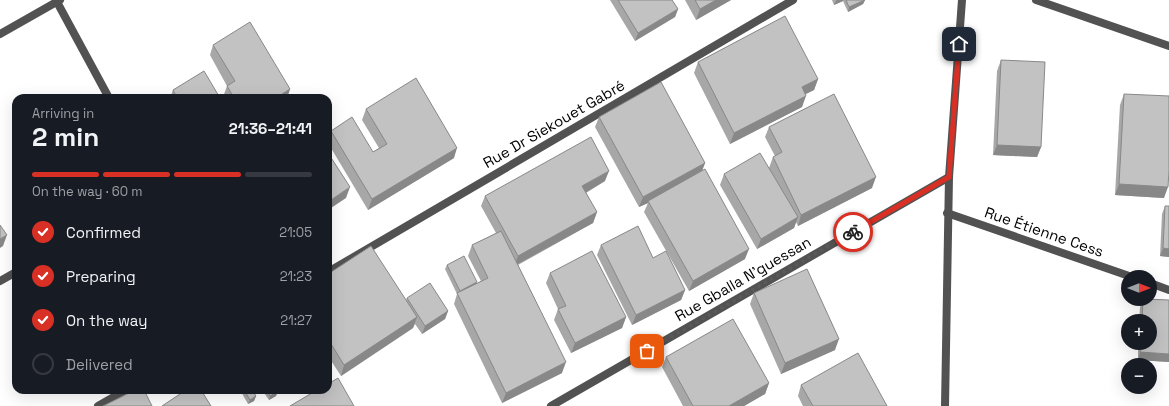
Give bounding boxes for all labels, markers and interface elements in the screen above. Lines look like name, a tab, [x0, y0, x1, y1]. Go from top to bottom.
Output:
pin	[942, 27, 976, 61]
icon: home	[948, 33, 970, 55]
street label: Rue Dr Siekouet Gabré	[480, 75, 628, 172]
text: Arriving in	[32, 105, 94, 122]
text: 21:36–21:41	[229, 119, 312, 138]
text: 2 min	[32, 120, 99, 154]
text: On the way · 60 m	[32, 183, 143, 200]
street label: Rue Étienne Cess	[982, 202, 1106, 261]
courier	[833, 212, 873, 252]
icon: check	[32, 221, 54, 243]
icon: bike	[842, 221, 864, 243]
text: Confirmed	[66, 223, 141, 242]
text: 21:05	[279, 224, 312, 241]
street label: Rue Gballa N'guessan	[671, 232, 814, 325]
icon: check	[32, 265, 54, 287]
text: Preparing	[66, 267, 136, 286]
text: 21:23	[280, 268, 312, 285]
north arrow	[1121, 270, 1157, 306]
map controls	[1121, 270, 1157, 394]
icon: check	[32, 309, 54, 331]
text: On the way	[66, 311, 147, 330]
text: 21:27	[280, 312, 312, 329]
button: +	[1121, 314, 1157, 350]
pin	[630, 334, 664, 368]
icon: bag	[636, 340, 658, 362]
text: Delivered	[66, 355, 133, 374]
button: −	[1121, 358, 1157, 394]

